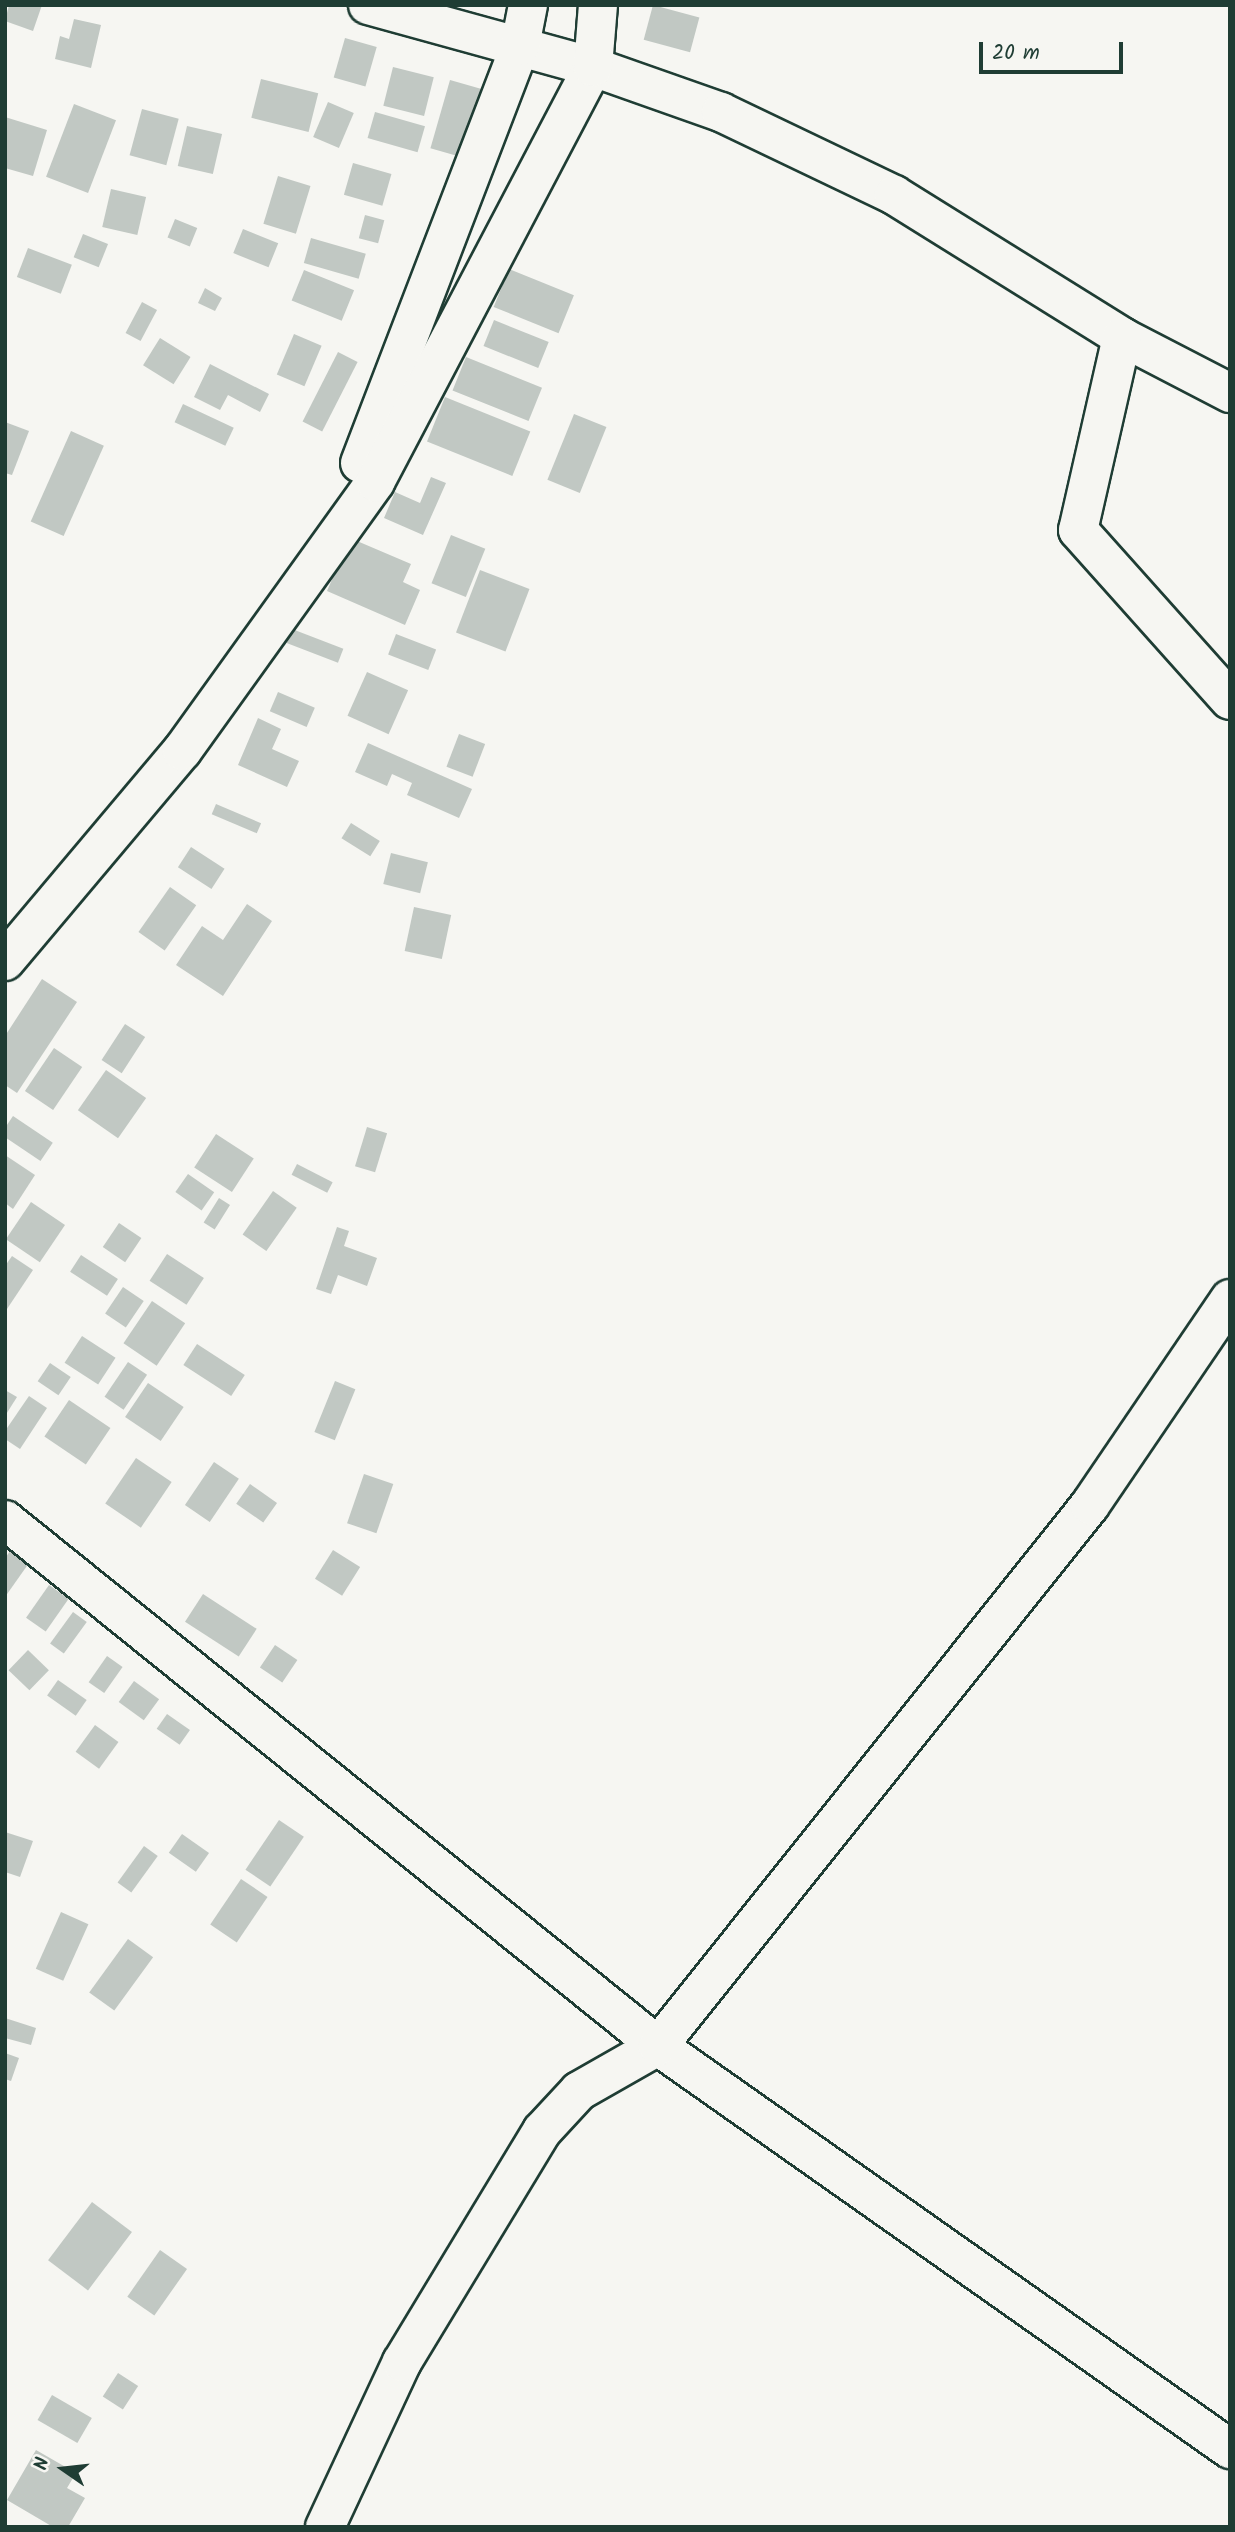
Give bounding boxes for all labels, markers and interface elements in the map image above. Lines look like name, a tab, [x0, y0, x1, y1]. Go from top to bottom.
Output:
scale bar	[983, 28, 1126, 72]
text: 20 m	[992, 37, 1040, 70]
north arrow	[28, 2434, 98, 2504]
text: N	[27, 2454, 59, 2473]

